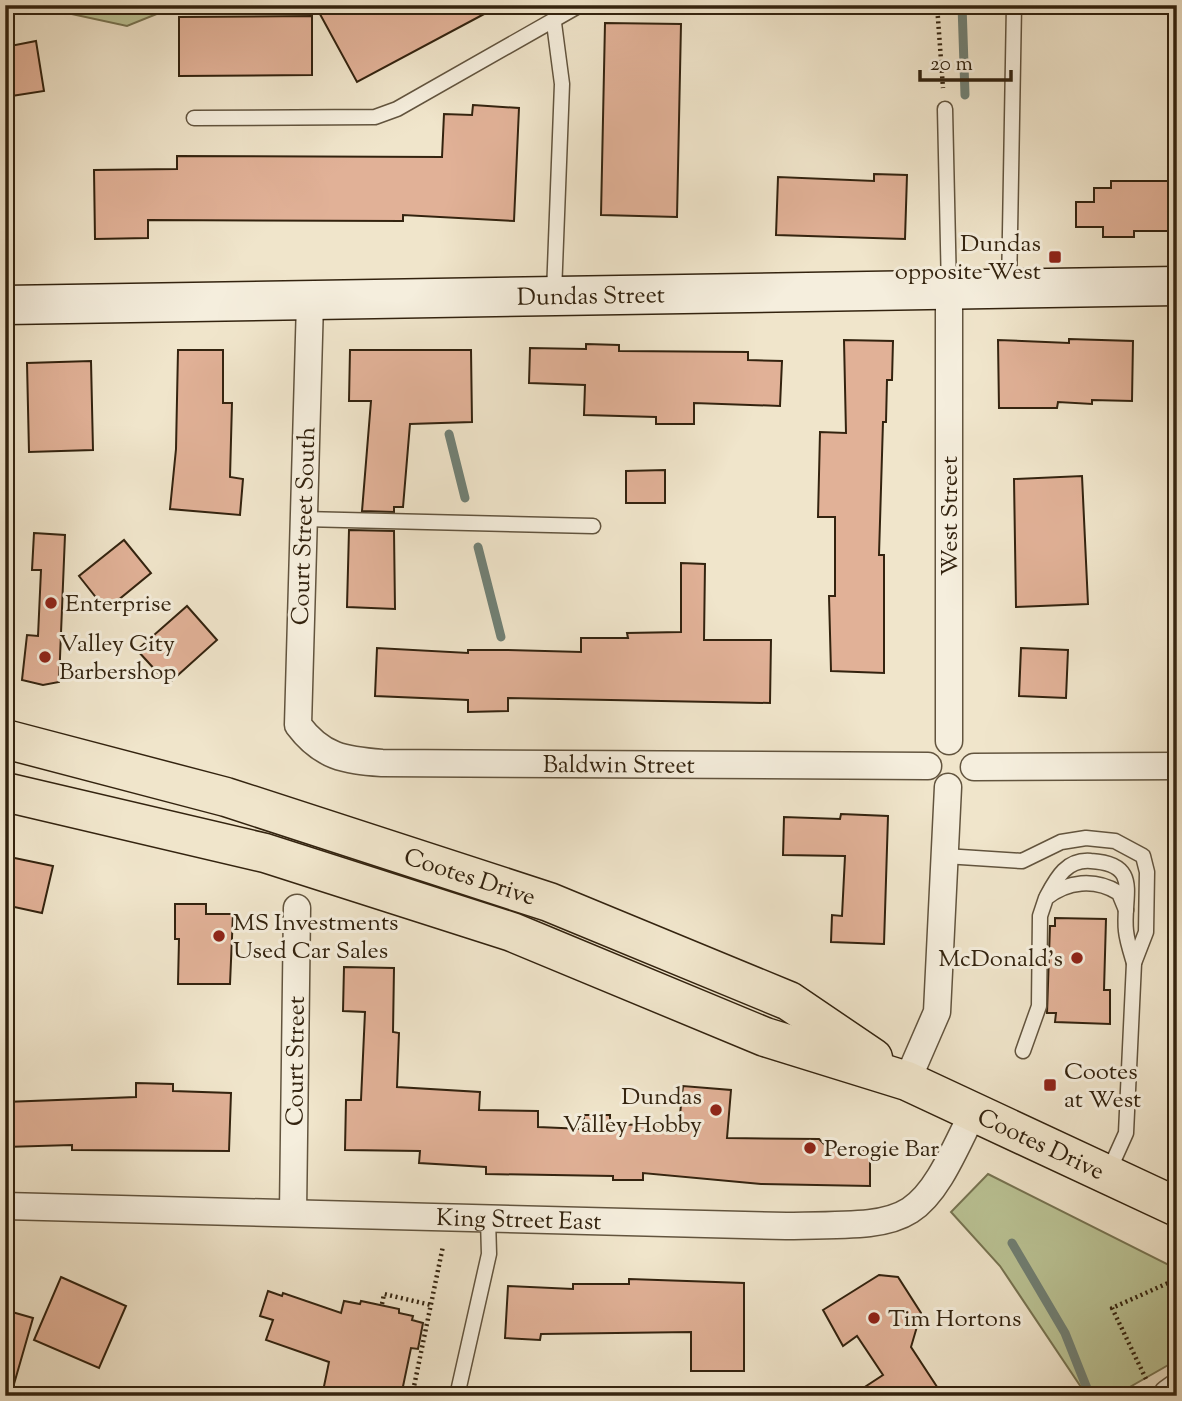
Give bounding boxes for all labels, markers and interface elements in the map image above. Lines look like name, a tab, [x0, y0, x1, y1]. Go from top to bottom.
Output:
scale bar	[920, 38, 1010, 82]
text: 20 m	[930, 50, 973, 80]
place label: Dundas opposite West	[895, 228, 1041, 290]
marker: Dundas opposite West	[1047, 249, 1063, 265]
street label: Dundas Street	[517, 279, 665, 316]
street label: Court Street South	[285, 426, 325, 626]
street label: West Street	[934, 456, 968, 576]
place label: Enterprise	[65, 588, 172, 622]
marker: Enterprise	[43, 595, 59, 611]
place label: Valley City Barbershop	[59, 628, 176, 690]
marker: Valley City Barbershop	[37, 649, 53, 665]
street label: Baldwin Street	[543, 749, 695, 784]
street label: Cootes Drive	[399, 841, 540, 915]
place label: MS Investments Used Car Sales	[233, 907, 399, 969]
marker: MS Investments Used Car Sales	[211, 928, 227, 944]
place label: McDonald's	[938, 943, 1063, 977]
marker: McDonald's	[1069, 950, 1085, 966]
street label: Court Street	[279, 996, 315, 1126]
place label: Cootes at West	[1064, 1056, 1141, 1118]
marker: Cootes at West	[1042, 1077, 1058, 1093]
place label: Dundas Valley Hobby	[563, 1081, 702, 1143]
street label: Cootes Drive	[971, 1101, 1109, 1190]
marker: Dundas Valley Hobby	[708, 1102, 724, 1118]
place label: Perogie Bar	[824, 1133, 939, 1167]
marker: Perogie Bar	[802, 1140, 818, 1156]
street label: King Street East	[436, 1202, 602, 1240]
place label: Tim Hortons	[888, 1303, 1022, 1337]
marker: Tim Hortons	[866, 1310, 882, 1326]

